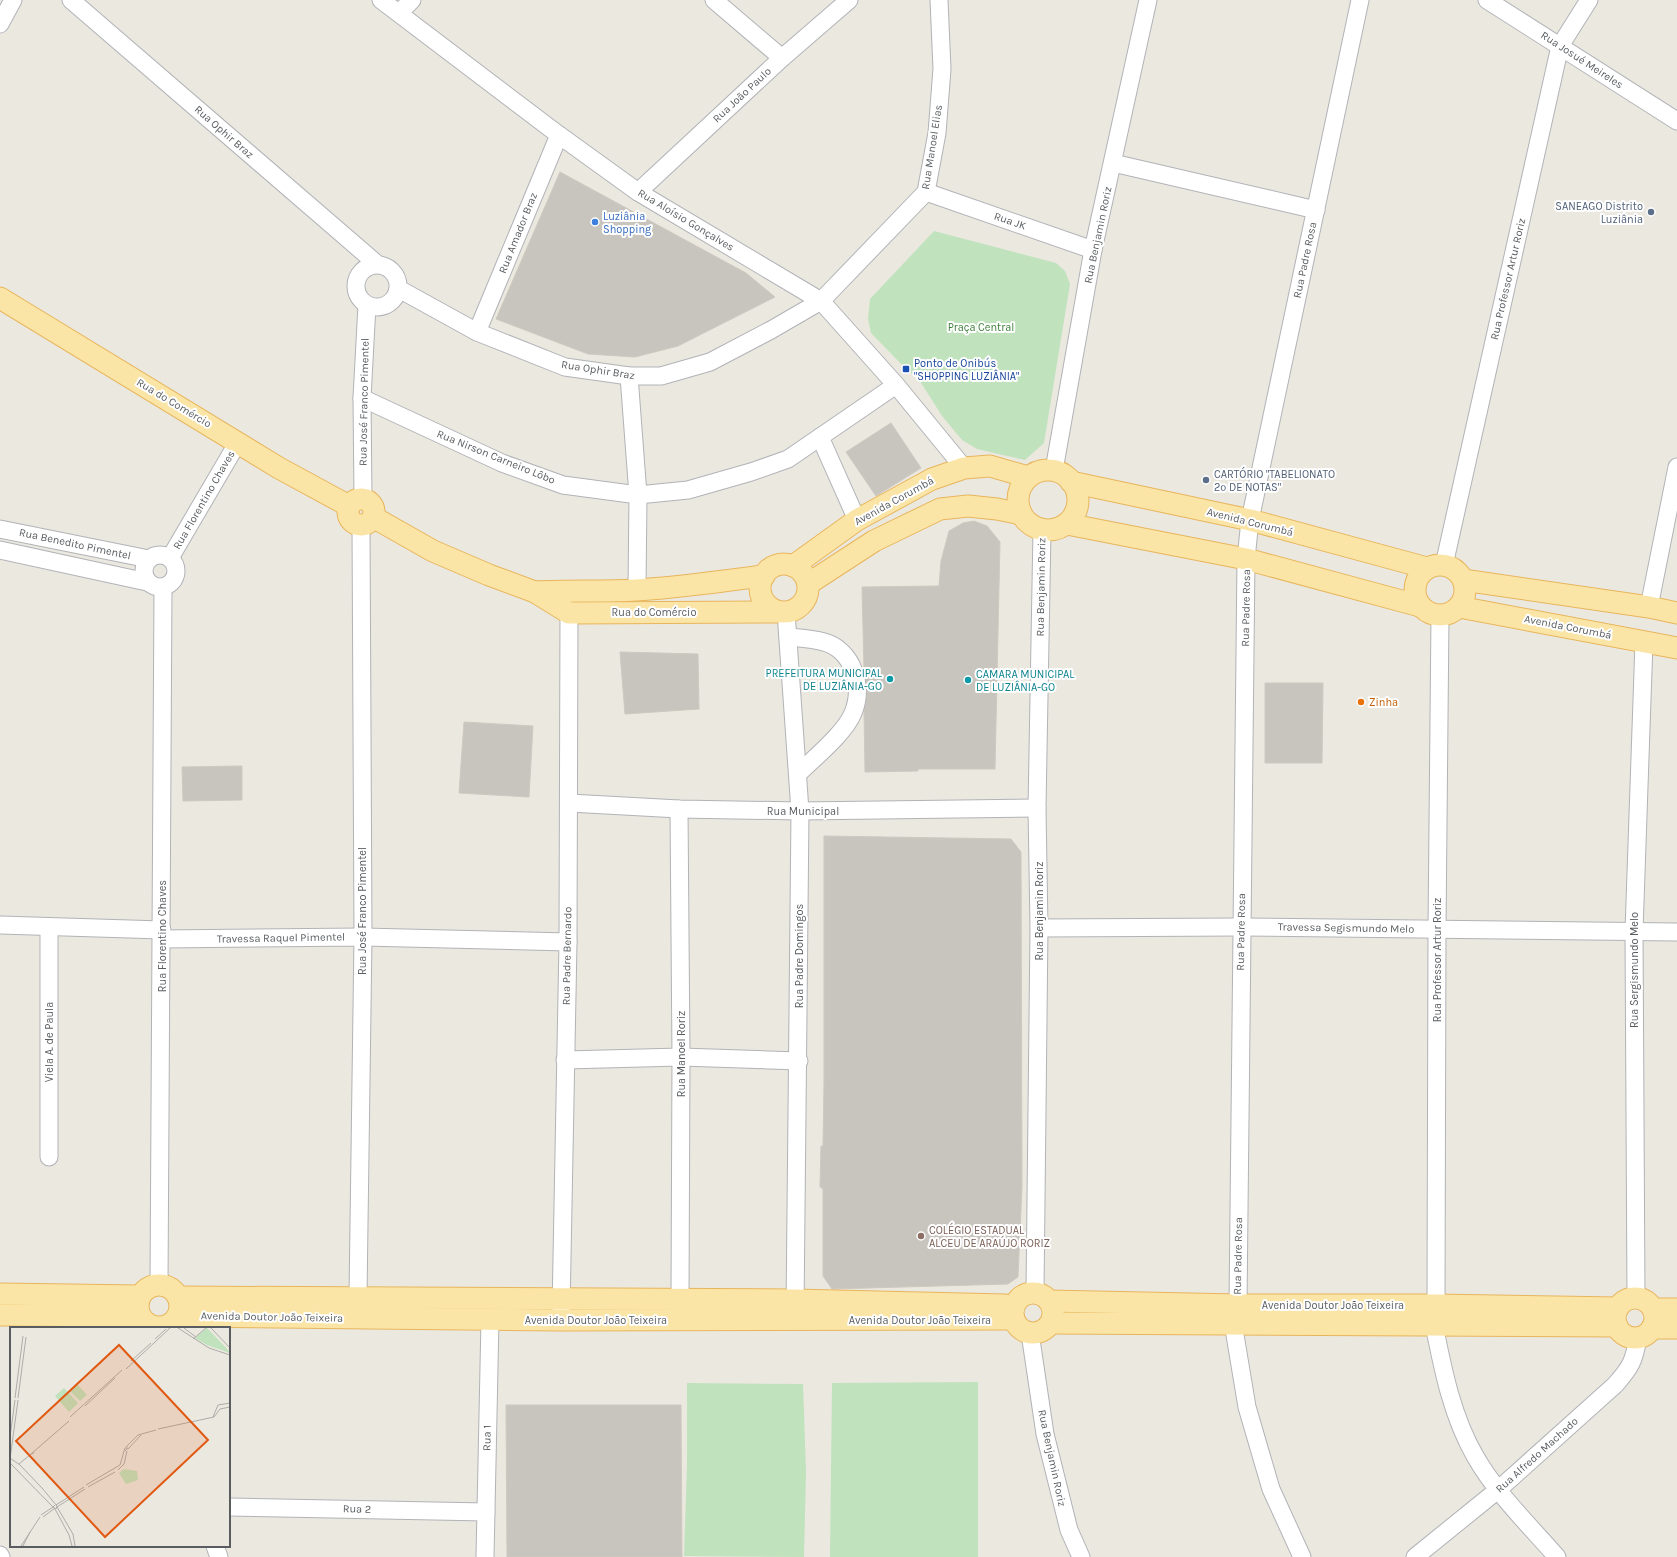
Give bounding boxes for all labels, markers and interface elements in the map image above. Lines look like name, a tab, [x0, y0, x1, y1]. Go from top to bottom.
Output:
street label: Rua Josué Meireles	[1538, 29, 1626, 92]
street label: Rua João Paulo	[710, 65, 774, 125]
street label: Rua Ophir Braz	[192, 103, 256, 161]
street label: Rua Manoel Elias	[919, 103, 945, 190]
street label: Rua Benjamin Roriz	[1081, 185, 1115, 285]
street label: Rua Aloísio Gonçalves	[636, 186, 737, 254]
street label: Rua Amador Braz	[496, 191, 540, 275]
place label: SANEAGO Distrito Luziânia	[1555, 200, 1643, 226]
marker: SANEAGO Distrito Luziânia	[1646, 207, 1656, 217]
street label: Rua JK	[992, 209, 1028, 233]
place label: Luziânia Shopping	[603, 210, 652, 236]
marker: Luziânia Shopping	[590, 217, 600, 227]
street label: Rua Professor Artur Roriz	[1488, 217, 1528, 341]
street label: Rua Padre Rosa	[1291, 221, 1319, 299]
park label: Praça Central	[948, 321, 1014, 334]
street label: Rua José Franco Pimentel	[356, 338, 372, 466]
place label: Ponto de Onibús "SHOPPING LUZIÂNIA"	[914, 357, 1020, 383]
street label: Rua Ophir Braz	[560, 358, 636, 382]
marker: Ponto de Onibús "SHOPPING LUZIÂNIA"	[901, 364, 911, 374]
street label: Rua do Comércio	[134, 376, 214, 430]
street label: Rua Nirson Carneiro Lôbo	[435, 427, 557, 487]
street label: Rua Florentino Chaves	[170, 448, 238, 552]
place label: CARTÓRIO "TABELIONATO 2º DE NOTAS"	[1214, 466, 1335, 494]
street label: Avenida Corumbá	[852, 474, 936, 528]
marker: CARTÓRIO "TABELIONATO 2º DE NOTAS"	[1201, 475, 1211, 485]
street label: Avenida Corumbá	[1205, 505, 1295, 539]
street label: Rua Benedito Pimentel	[18, 526, 132, 562]
street label: Rua Benjamin Roriz	[1034, 538, 1048, 636]
street label: Rua Padre Rosa	[1239, 569, 1253, 647]
street label: Rua do Comércio	[612, 606, 696, 619]
street label: Avenida Corumbá	[1523, 612, 1613, 642]
place label: PREFEITURA MUNICIPAL DE LUZIÂNIA-GO	[766, 667, 883, 693]
place label: CAMARA MUNICIPAL DE LUZIÂNIA-GO	[976, 668, 1075, 694]
marker: PREFEITURA MUNICIPAL DE LUZIÂNIA-GO	[885, 674, 895, 684]
marker: CAMARA MUNICIPAL DE LUZIÂNIA-GO	[963, 675, 973, 685]
place label: Zinha	[1369, 696, 1398, 709]
marker: Zinha	[1356, 697, 1366, 707]
street label: Rua Municipal	[767, 805, 839, 818]
street label: Rua José Franco Pimentel	[356, 847, 369, 975]
street label: Rua Benjamin Roriz	[1033, 862, 1046, 960]
street label: Rua Florentino Chaves	[156, 880, 169, 992]
street label: Rua Padre Rosa	[1234, 893, 1248, 971]
street label: Rua Professor Artur Roriz	[1431, 898, 1444, 1022]
street label: Rua Padre Domingos	[793, 904, 806, 1008]
street label: Rua Padre Bernardo	[560, 907, 574, 1005]
street label: Rua Sergismundo Melo	[1628, 912, 1641, 1028]
street label: Travessa Segismundo Melo	[1278, 920, 1414, 936]
street label: Travessa Raquel Pimentel	[217, 930, 345, 946]
street label: Viela A. de Paula	[43, 1002, 56, 1082]
street label: Rua Manoel Roriz	[675, 1011, 688, 1097]
street label: Rua Padre Rosa	[1231, 1217, 1245, 1295]
place label: COLÉGIO ESTADUAL ALCEU DE ARAÚJO RORIZ	[929, 1222, 1050, 1250]
marker: COLÉGIO ESTADUAL ALCEU DE ARAÚJO RORIZ	[916, 1231, 926, 1241]
street label: Avenida Doutor João Teixeira	[1262, 1299, 1404, 1312]
street label: Avenida Doutor João Teixeira	[201, 1309, 343, 1325]
street label: Avenida Doutor João Teixeira	[525, 1314, 667, 1327]
street label: Avenida Doutor João Teixeira	[849, 1314, 991, 1327]
inset map	[10, 1327, 230, 1547]
street label: Rua Benjamin Roriz	[1035, 1408, 1069, 1508]
street label: Rua Alfredo Machado	[1493, 1415, 1581, 1495]
street label: Rua 1	[480, 1425, 494, 1451]
street label: Rua 2	[343, 1502, 371, 1516]

